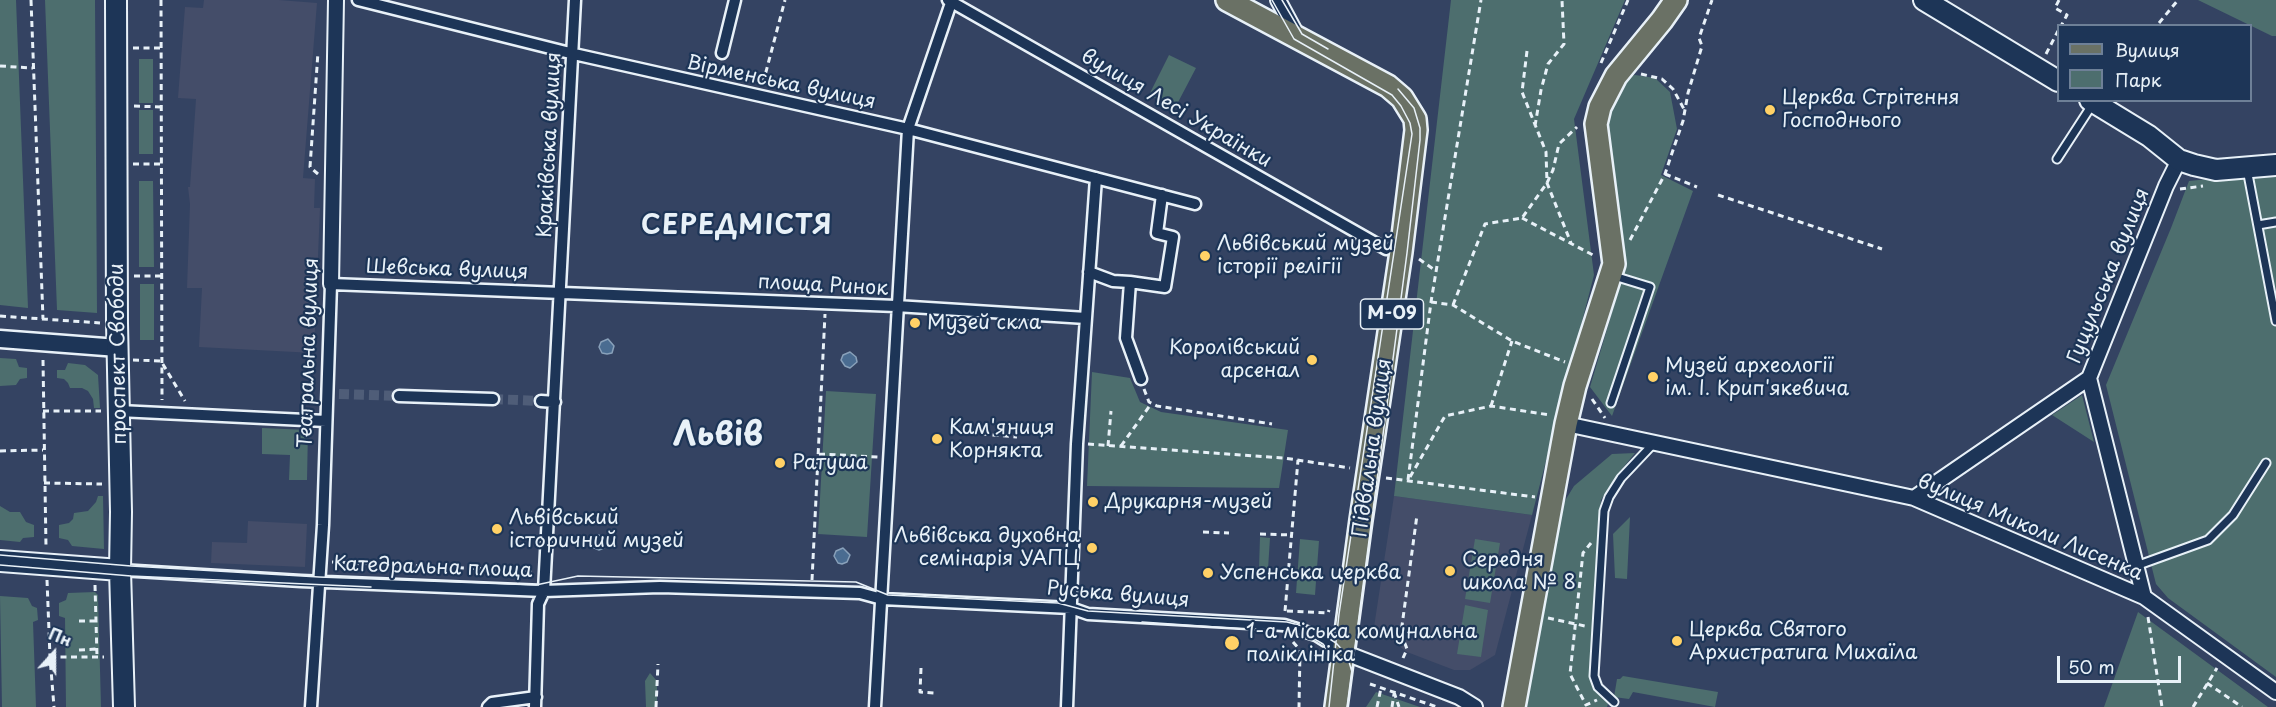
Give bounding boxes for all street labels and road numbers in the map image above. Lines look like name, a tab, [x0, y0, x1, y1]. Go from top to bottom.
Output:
street label: вулиця Лесі Українки	[1077, 45, 1275, 173]
street label: Вірменська вулиця	[684, 51, 878, 115]
street label: Краківська вулиця	[533, 52, 567, 238]
street label: Гуцульська вулиця	[2063, 185, 2155, 367]
street label: Шевська вулиця	[365, 255, 529, 285]
street label: Театральна вулиця	[294, 257, 324, 449]
street label: проспект Свободи	[105, 263, 133, 445]
street label: площа Ринок	[757, 271, 889, 301]
road number: М-09	[1360, 299, 1424, 329]
street label: Підвальна вулиця	[1349, 357, 1397, 539]
street label: вулиця Миколи Лисенка	[1914, 470, 2146, 586]
street label: Катедральна площа	[333, 553, 533, 583]
street label: Руська вулиця	[1046, 577, 1190, 613]

